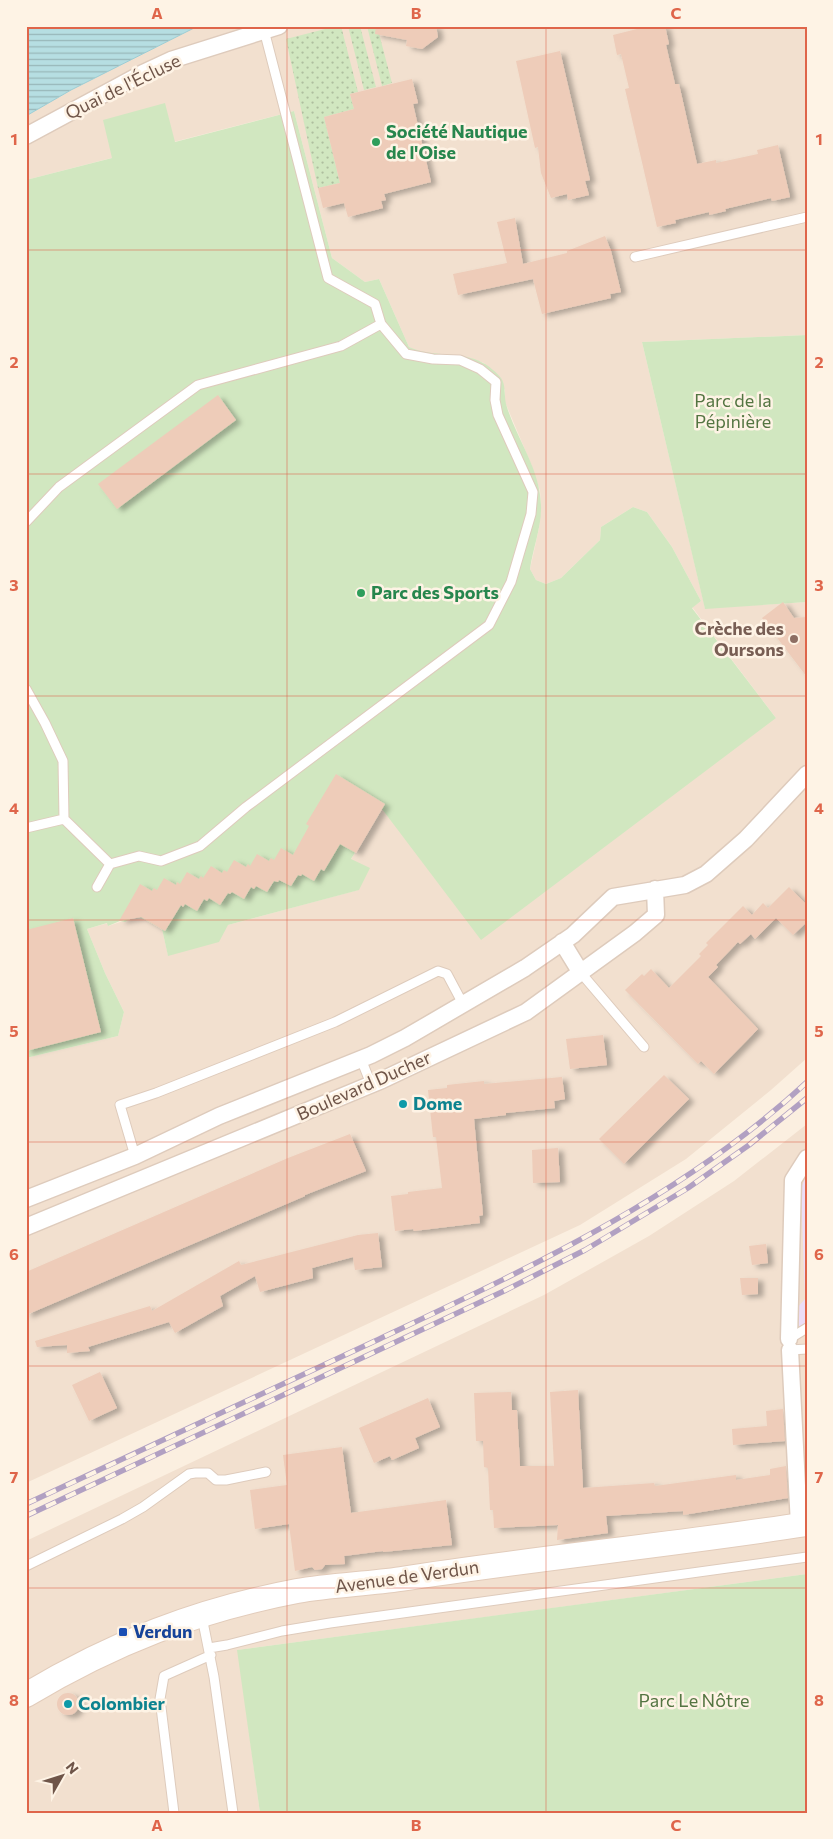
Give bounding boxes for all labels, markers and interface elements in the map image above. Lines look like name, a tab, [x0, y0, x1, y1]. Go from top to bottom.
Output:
text: A	[151, 3, 163, 22]
text: B	[411, 3, 422, 22]
text: C	[671, 3, 682, 22]
street label: Quai de l'Écluse	[61, 49, 184, 124]
place label: Société Nautique de l'Oise	[386, 120, 527, 163]
text: 1	[10, 129, 18, 148]
text: 1	[815, 129, 823, 148]
marker: Société Nautique de l'Oise	[370, 136, 382, 148]
text: 2	[9, 352, 19, 371]
text: 2	[814, 352, 824, 371]
park label: Parc de la Pépinière	[694, 389, 772, 432]
text: 3	[9, 575, 19, 594]
text: 3	[814, 575, 824, 594]
place label: Parc des Sports	[371, 581, 499, 603]
marker: Parc des Sports	[355, 587, 367, 599]
place label: Crèche des Oursons	[695, 617, 784, 660]
marker: Crèche des Oursons	[788, 633, 800, 645]
text: 4	[9, 798, 19, 817]
text: 4	[814, 798, 824, 817]
text: 5	[9, 1021, 19, 1040]
text: 5	[814, 1021, 824, 1040]
street label: Boulevard Ducher	[293, 1046, 434, 1125]
place label: Dome	[413, 1092, 462, 1114]
marker: Dome	[397, 1098, 409, 1110]
text: 6	[9, 1244, 19, 1263]
text: 6	[814, 1244, 824, 1263]
text: 7	[10, 1467, 19, 1486]
text: 7	[815, 1467, 824, 1486]
street label: Avenue de Verdun	[334, 1555, 480, 1597]
place label: Verdun	[133, 1620, 192, 1642]
marker: Verdun	[117, 1626, 129, 1638]
park label: Parc Le Nôtre	[638, 1689, 750, 1711]
text: 8	[9, 1690, 19, 1709]
text: 8	[814, 1690, 824, 1709]
place label: Colombier	[78, 1692, 166, 1714]
marker: Colombier	[62, 1698, 74, 1710]
north arrow	[38, 1752, 88, 1802]
text: N	[63, 1758, 82, 1777]
text: A	[151, 1815, 163, 1834]
text: B	[411, 1815, 422, 1834]
text: C	[671, 1815, 682, 1834]

